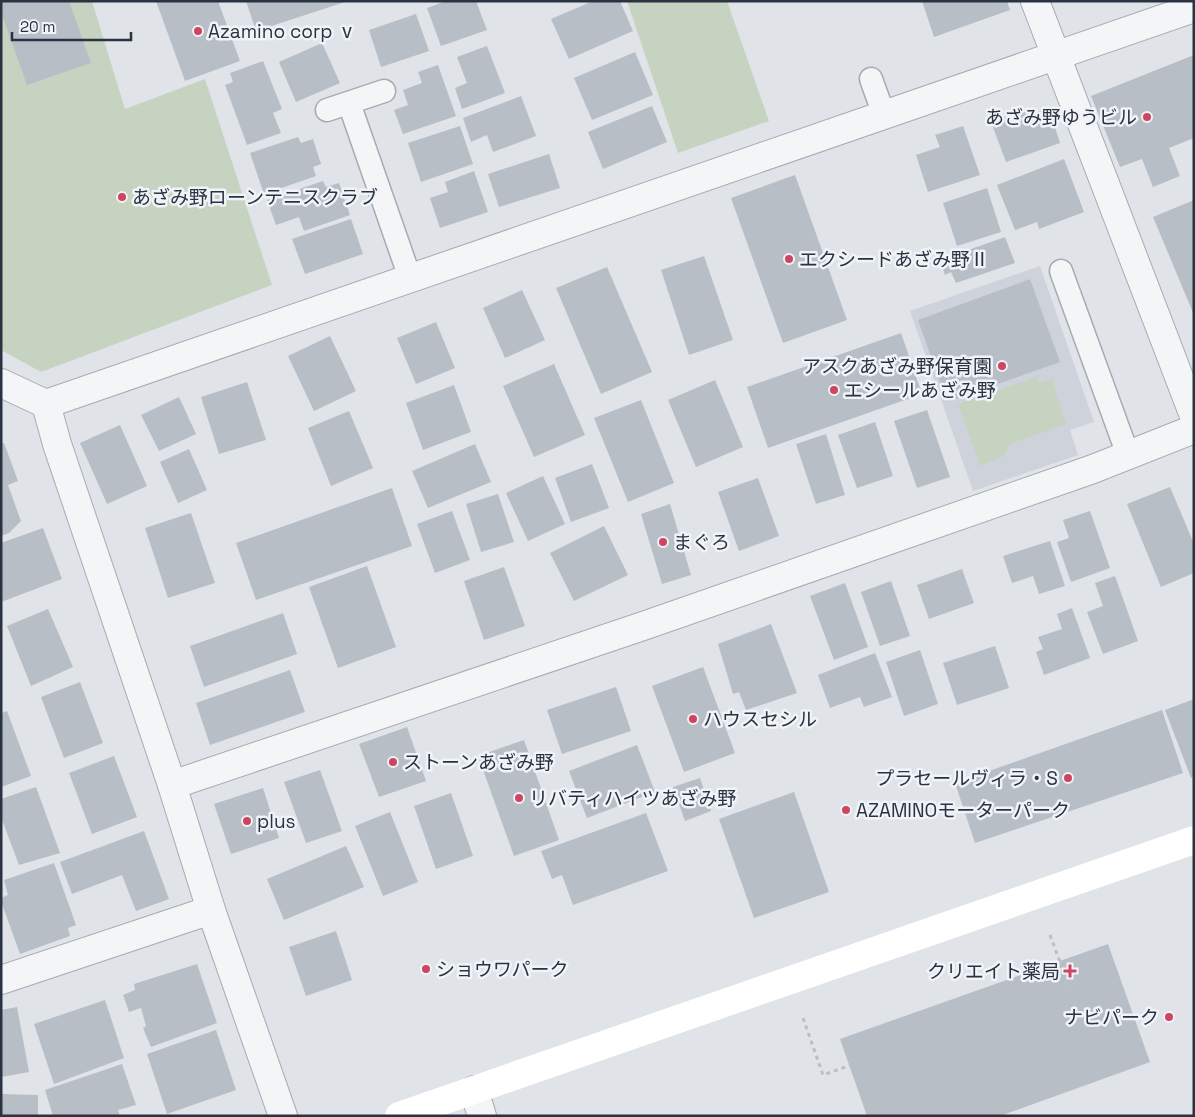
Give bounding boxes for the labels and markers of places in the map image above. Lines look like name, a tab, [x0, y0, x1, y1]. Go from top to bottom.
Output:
place label: Azamino corp ⅴ	[208, 19, 356, 44]
marker: Azamino corp ⅴ	[192, 25, 204, 37]
place label: あざみ野ゆうビル	[985, 105, 1137, 130]
marker: あざみ野ゆうビル	[1141, 111, 1153, 123]
place label: あざみ野ローンテニスクラブ	[132, 185, 378, 210]
marker: あざみ野ローンテニスクラブ	[116, 191, 128, 203]
place label: エクシードあざみ野Ⅱ	[799, 247, 989, 272]
marker: エクシードあざみ野Ⅱ	[783, 253, 795, 265]
place label: アスクあざみ野保育園	[802, 354, 992, 379]
marker: アスクあざみ野保育園	[996, 360, 1008, 372]
place label: エシールあざみ野	[844, 378, 996, 403]
marker: エシールあざみ野	[828, 384, 840, 396]
place label: まぐろ	[673, 530, 730, 555]
marker: まぐろ	[657, 536, 669, 548]
place label: ハウスセシル	[703, 707, 817, 732]
marker: ハウスセシル	[687, 713, 699, 725]
place label: ストーンあざみ野	[403, 750, 554, 775]
marker: ストーンあざみ野	[387, 756, 399, 768]
place label: プラセールヴィラ・S	[875, 766, 1058, 791]
marker: プラセールヴィラ・S	[1062, 772, 1074, 784]
place label: リバティハイツあざみ野	[529, 786, 736, 811]
marker: リバティハイツあざみ野	[513, 792, 525, 804]
place label: AZAMINOモーターパーク	[856, 798, 1070, 823]
marker: AZAMINOモーターパーク	[840, 804, 852, 816]
place label: plus	[257, 809, 296, 834]
marker: plus	[241, 815, 253, 827]
place label: ショウワパーク	[436, 957, 569, 982]
place label: クリエイト薬局	[927, 959, 1060, 984]
marker: ショウワパーク	[420, 963, 432, 975]
marker: クリエイト薬局	[1064, 965, 1076, 977]
place label: ナビパーク	[1064, 1005, 1159, 1030]
marker: ナビパーク	[1163, 1011, 1175, 1023]

